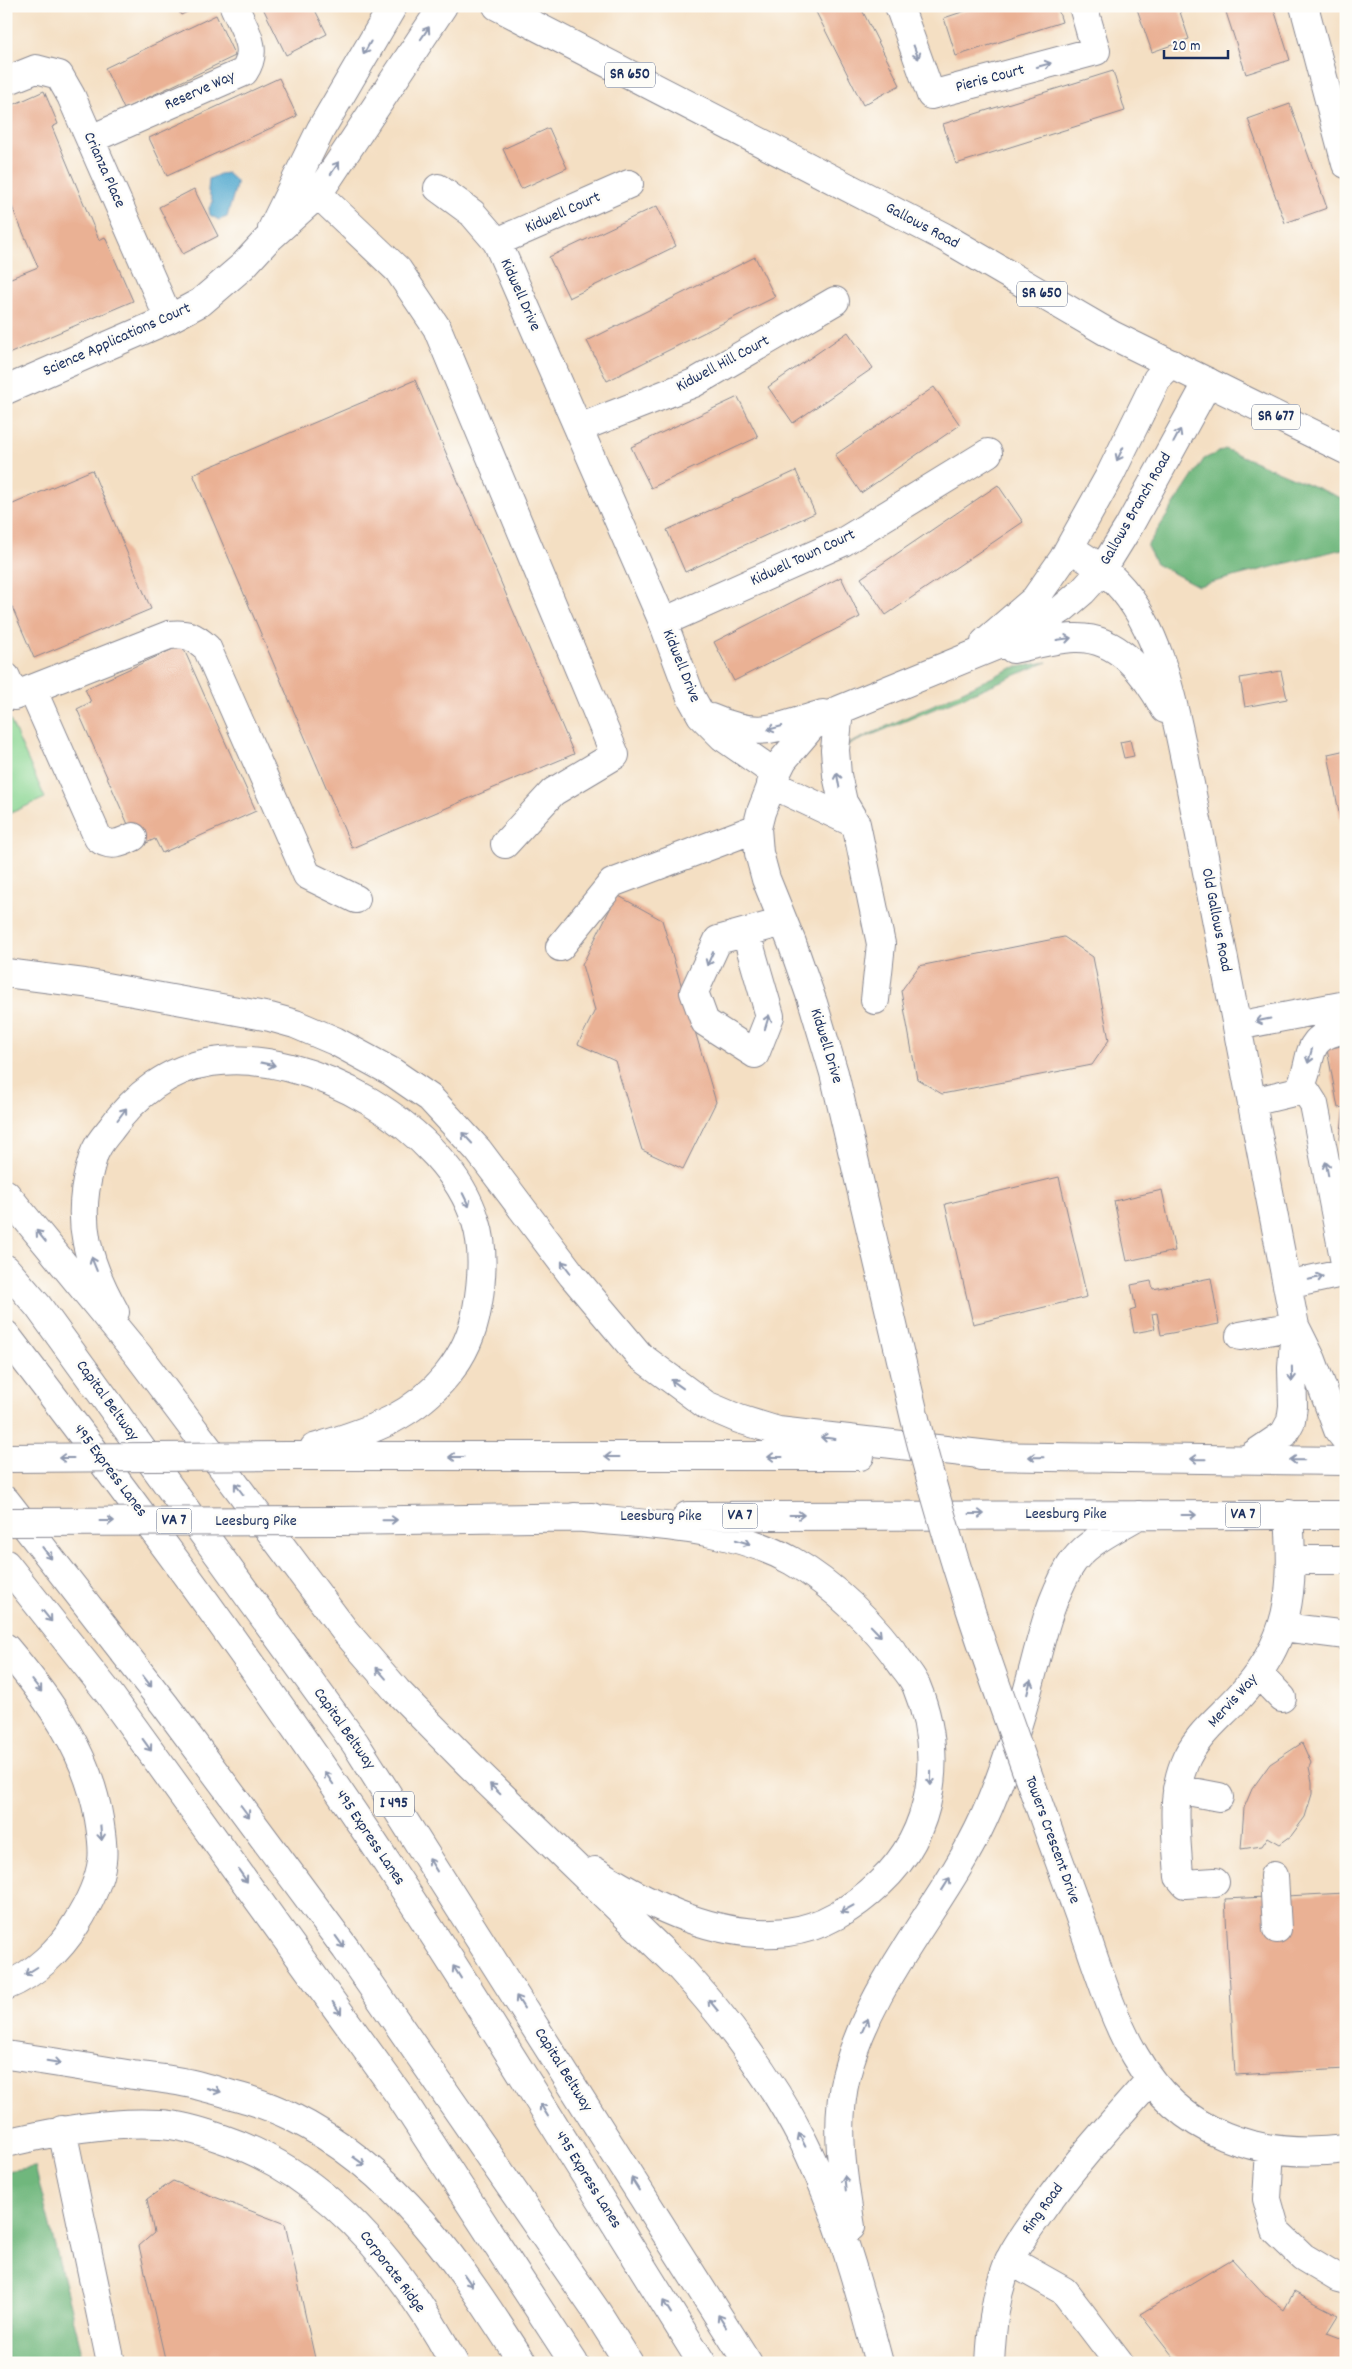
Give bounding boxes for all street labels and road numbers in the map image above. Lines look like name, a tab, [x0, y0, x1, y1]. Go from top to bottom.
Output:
street label: Pieris Court	[953, 59, 1027, 99]
road number: SR 650	[605, 62, 655, 88]
street label: Reserve Way	[161, 65, 239, 117]
street label: Crianza Place	[77, 128, 131, 212]
street label: Kidwell Court	[522, 186, 604, 240]
street label: Gallows Road	[881, 197, 963, 255]
street label: Kidwell Drive	[494, 255, 546, 335]
road number: SR 650	[1017, 282, 1067, 306]
street label: Science Applications Court	[39, 297, 195, 383]
street label: Kidwell Hill Court	[672, 330, 774, 398]
road number: SR 677	[1252, 404, 1300, 430]
street label: Gallows Branch Road	[1094, 448, 1178, 570]
street label: Kidwell Town Court	[747, 524, 859, 592]
street label: Kidwell Drive	[656, 626, 706, 706]
street label: Old Gallows Road	[1195, 866, 1237, 974]
street label: Kidwell Drive	[804, 1006, 848, 1086]
street label: Capital Beltway	[70, 1356, 145, 1447]
street label: 495 Express Lanes	[67, 1420, 153, 1522]
road number: VA 7	[1226, 1502, 1260, 1528]
street label: Leesburg Pike	[1025, 1503, 1107, 1526]
road number: VA 7	[722, 1504, 758, 1528]
street label: Leesburg Pike	[620, 1505, 702, 1528]
road number: VA 7	[156, 1508, 192, 1534]
street label: Leesburg Pike	[215, 1510, 297, 1533]
street label: Mervis Way	[1203, 1669, 1264, 1733]
street label: Capital Beltway	[307, 1683, 381, 1775]
street label: Towers Crescent Drive	[1018, 1773, 1086, 1907]
street label: 495 Express Lanes	[329, 1786, 411, 1891]
road number: I 495	[374, 1792, 414, 1816]
street label: Capital Beltway	[528, 2024, 598, 2117]
street label: 495 Express Lanes	[549, 2127, 627, 2233]
street label: Ring Road	[1016, 2178, 1070, 2240]
street label: Corporate Ridge	[353, 2226, 431, 2318]

